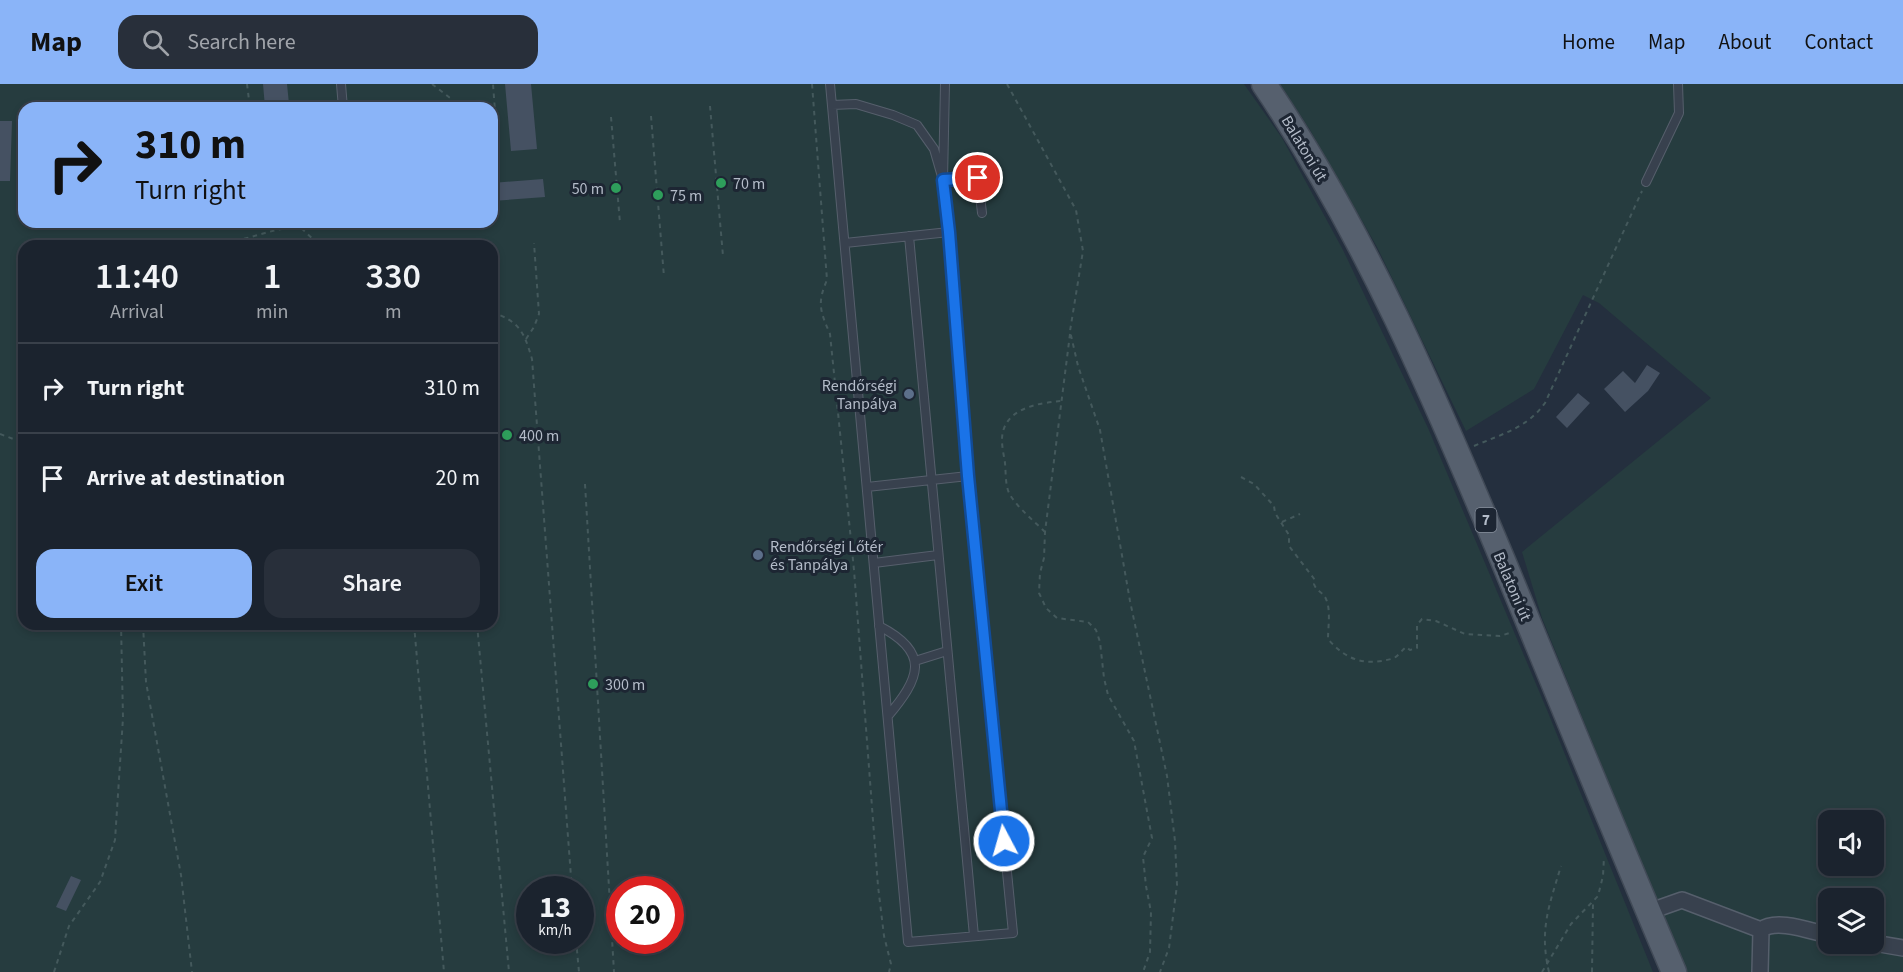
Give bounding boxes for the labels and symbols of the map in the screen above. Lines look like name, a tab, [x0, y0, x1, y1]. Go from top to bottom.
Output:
street label: Balatoni út	[1276, 111, 1333, 186]
pin	[952, 152, 1003, 203]
place label: 70 m	[733, 173, 765, 195]
marker: 70 m	[714, 176, 728, 190]
place label: 50 m	[572, 178, 604, 200]
marker: 50 m	[609, 181, 623, 195]
place label: 75 m	[670, 185, 702, 207]
marker: 75 m	[651, 188, 665, 202]
place label: Rendőrségi Tanpálya	[822, 375, 897, 415]
marker: Rendőrségi Tanpálya	[902, 387, 916, 401]
place label: 400 m	[519, 425, 559, 447]
marker: 400 m	[500, 428, 514, 442]
road number: 7	[1476, 508, 1496, 532]
place label: Rendőrségi Lőtér és Tanpálya	[770, 536, 883, 576]
marker: Rendőrségi Lőtér és Tanpálya	[751, 548, 765, 562]
street label: Balatoni út	[1488, 548, 1537, 625]
place label: 300 m	[605, 674, 645, 696]
marker: 300 m	[586, 677, 600, 691]
position arrow	[972, 809, 1036, 873]
speed limit sign: 20	[606, 876, 684, 954]

